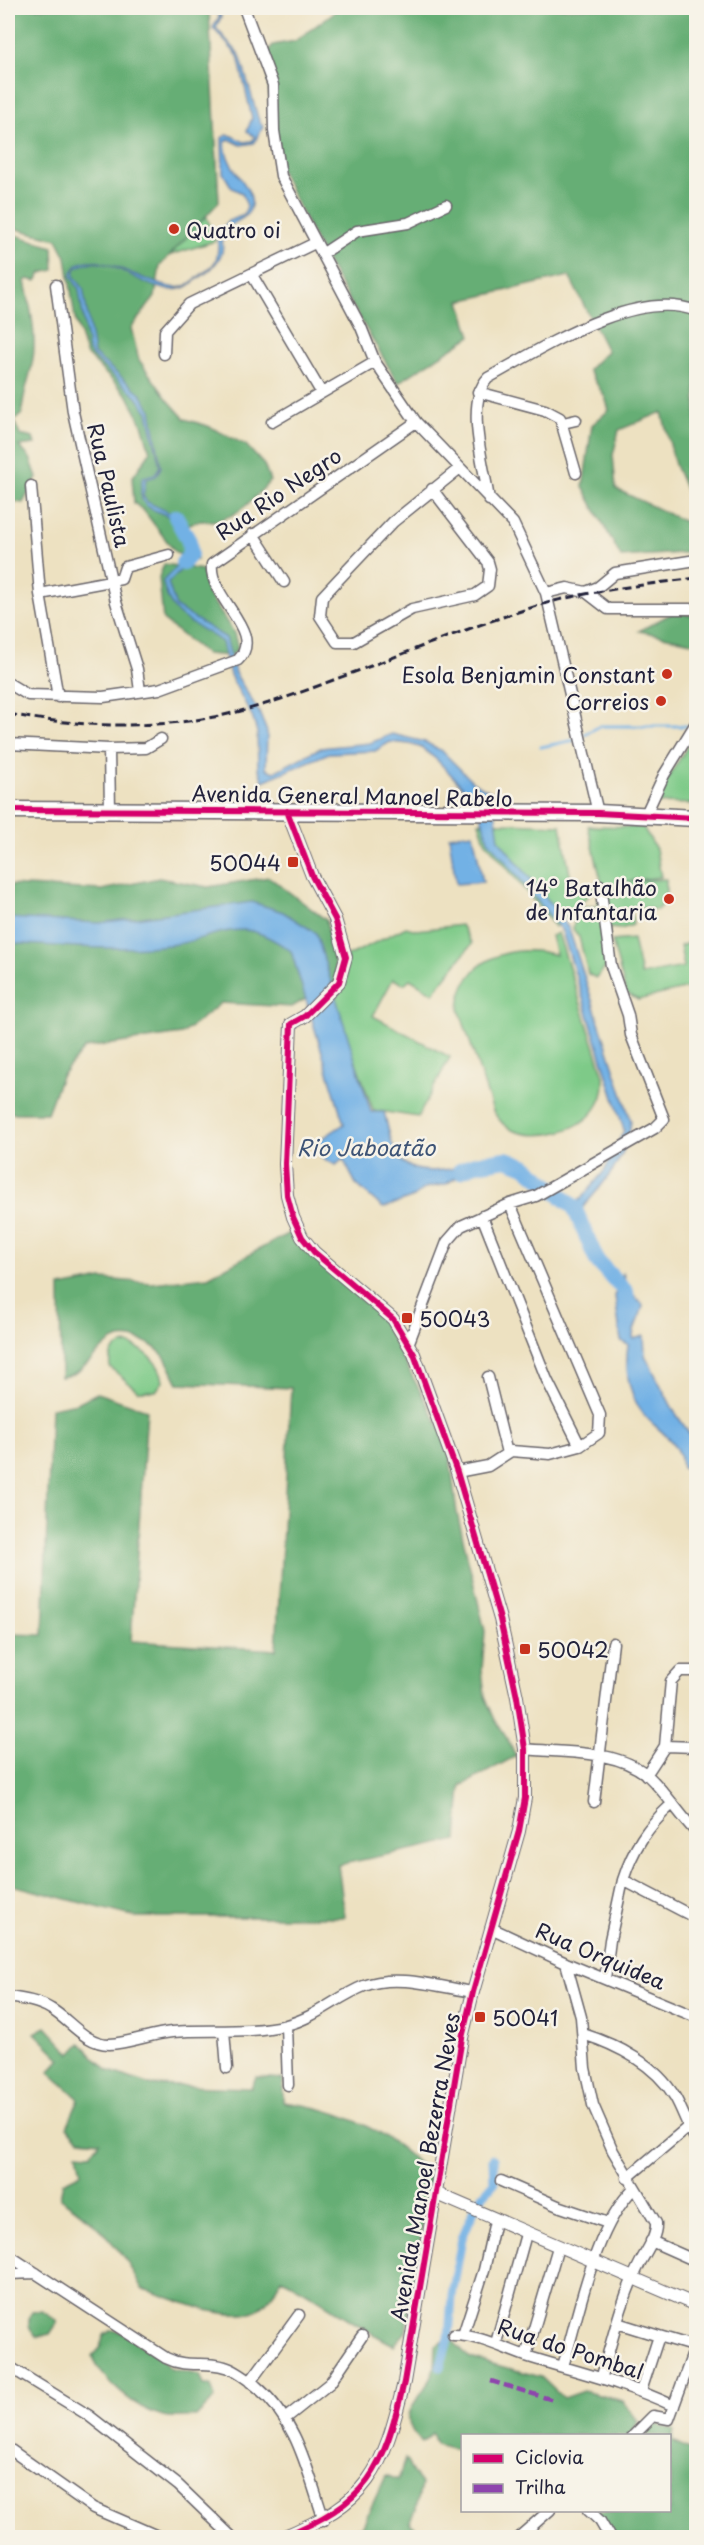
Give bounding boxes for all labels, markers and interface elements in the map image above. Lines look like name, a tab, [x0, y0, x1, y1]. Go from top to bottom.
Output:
place label: Quatro oi	[186, 213, 281, 245]
marker: Quatro oi	[167, 222, 181, 236]
street label: Rua Paulista	[80, 420, 140, 550]
street label: Rua Rio Negro	[209, 439, 347, 547]
place label: Esola Benjamin Constant	[402, 658, 655, 690]
marker: Esola Benjamin Constant	[660, 667, 674, 681]
place label: Correios	[565, 685, 649, 717]
marker: Correios	[654, 694, 668, 708]
street label: Avenida General Manoel Rabelo	[191, 776, 513, 814]
place label: 50044	[209, 846, 281, 878]
marker: 50044	[286, 855, 300, 869]
place label: 14° Batalhão de Infantaria	[525, 871, 658, 927]
marker: 14° Batalhão de Infantaria	[662, 892, 676, 906]
water label: Rio Jaboatão	[297, 1130, 436, 1163]
place label: 50043	[419, 1302, 490, 1334]
marker: 50043	[400, 1311, 414, 1325]
place label: 50042	[537, 1633, 609, 1665]
marker: 50042	[518, 1642, 532, 1656]
street label: Rua Orquidea	[531, 1913, 671, 1997]
place label: 50041	[492, 2001, 558, 2033]
street label: Avenida Manoel Bezerra Neves	[381, 2010, 467, 2324]
marker: 50041	[473, 2010, 487, 2024]
street label: Rua do Pombal	[494, 2309, 648, 2387]
legend	[461, 2434, 671, 2512]
text: Ciclovia	[515, 2443, 584, 2470]
text: Trilha	[515, 2473, 566, 2500]

